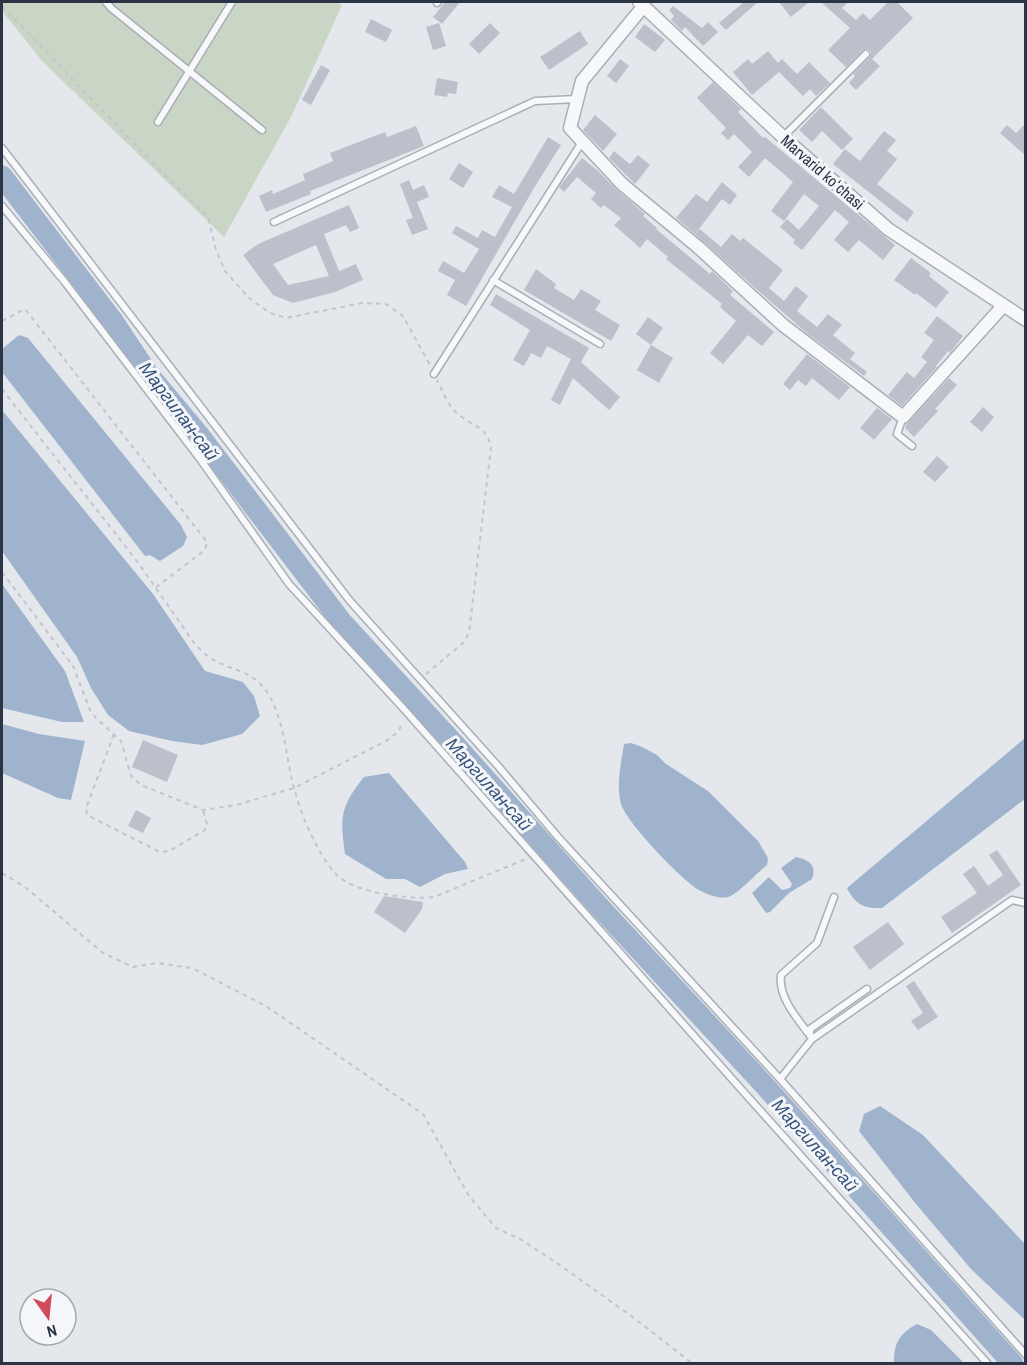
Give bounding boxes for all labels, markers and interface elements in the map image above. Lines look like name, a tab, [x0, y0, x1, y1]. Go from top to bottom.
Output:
street label: Marvarid koʻchasi	[776, 130, 870, 214]
water label: Маргилан-сай	[133, 356, 225, 466]
water label: Маргилан-сай	[440, 732, 538, 836]
water label: Маргилан-сай	[766, 1093, 864, 1197]
north arrow	[18, 1287, 78, 1347]
text: N	[44, 1320, 59, 1343]

